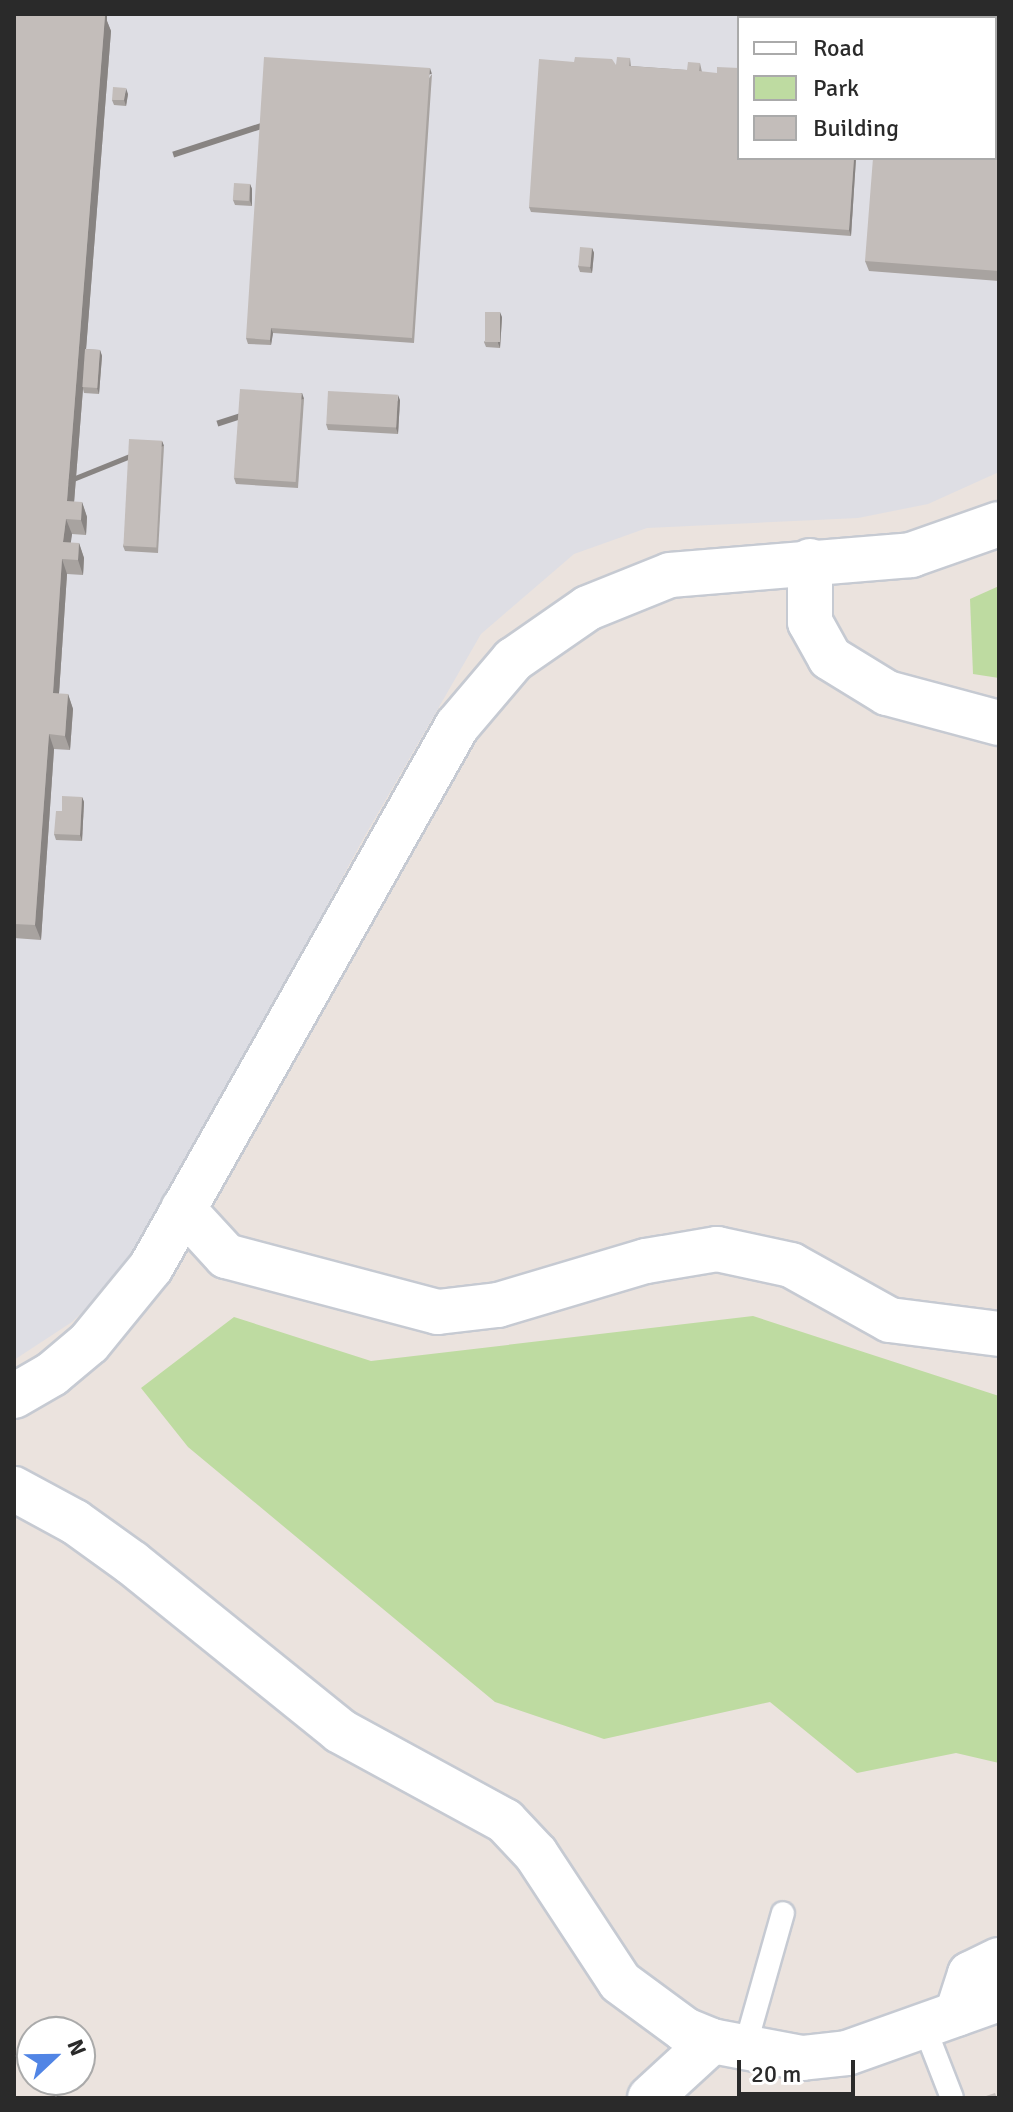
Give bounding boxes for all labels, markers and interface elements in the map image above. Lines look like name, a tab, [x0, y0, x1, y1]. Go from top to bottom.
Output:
legend	[737, 16, 997, 160]
text: Road	[813, 33, 864, 63]
text: Park	[813, 73, 859, 103]
text: Building	[813, 113, 899, 143]
north arrow	[16, 2016, 96, 2096]
text: N	[61, 2035, 92, 2060]
scale bar	[741, 2044, 859, 2094]
text: 20 m	[751, 2059, 801, 2089]

